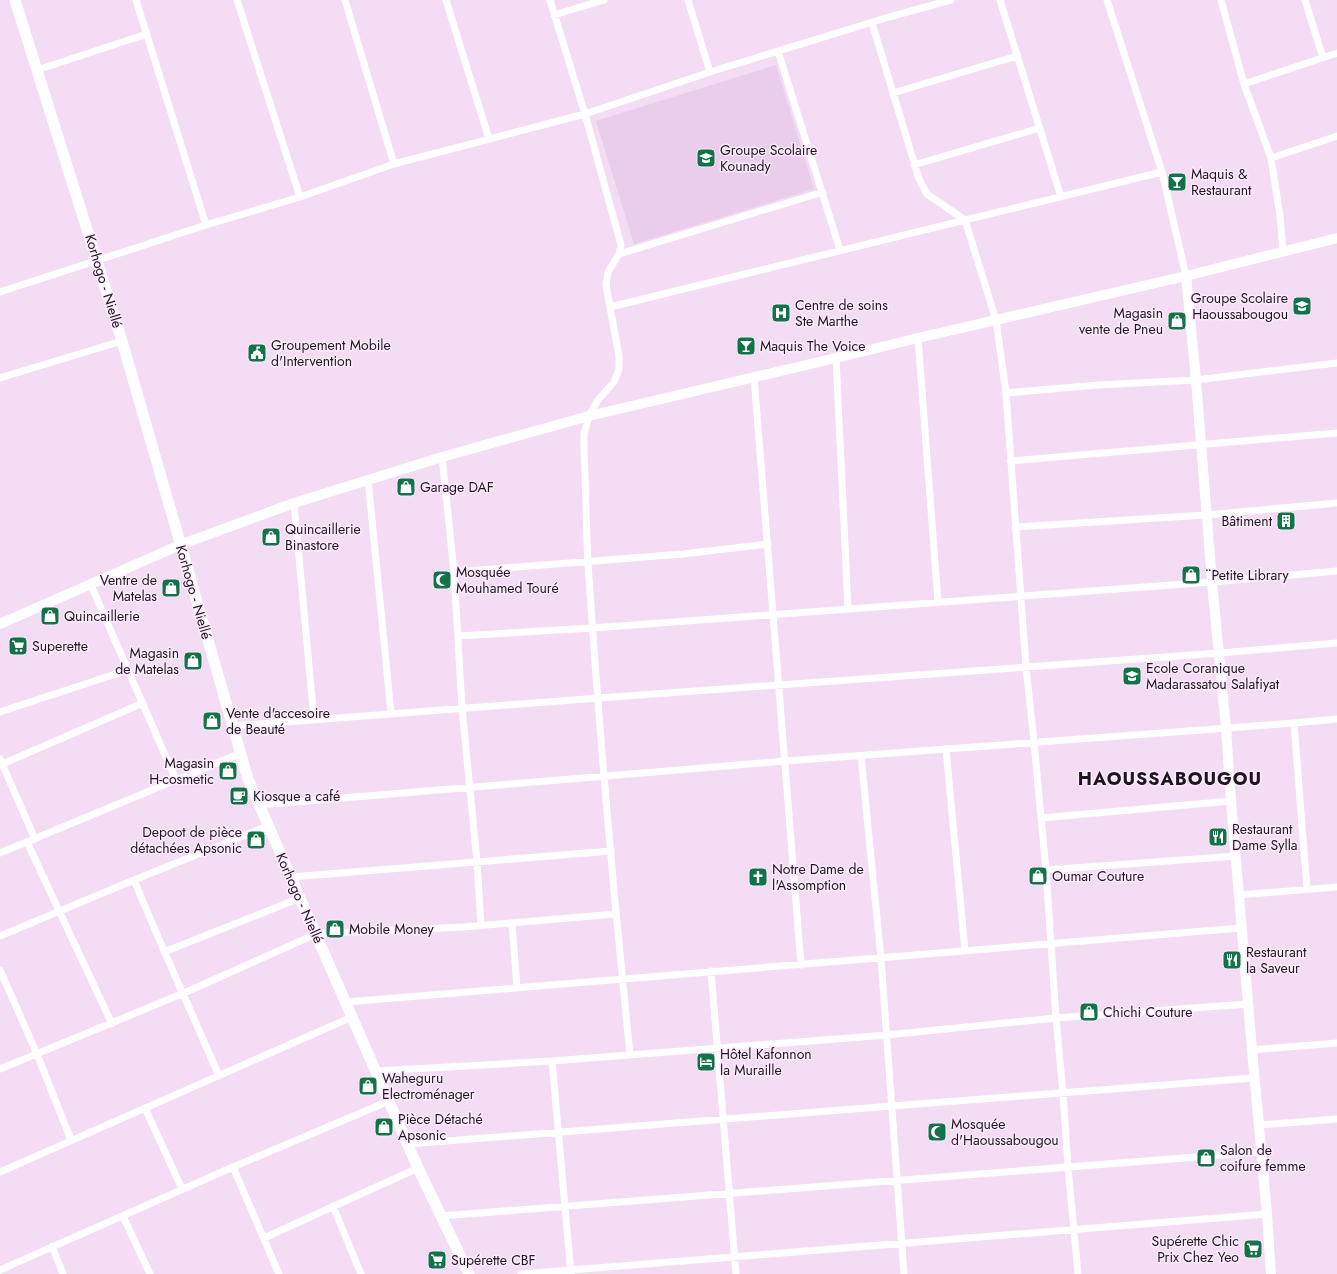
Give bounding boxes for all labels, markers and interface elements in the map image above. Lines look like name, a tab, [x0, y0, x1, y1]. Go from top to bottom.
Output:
place label: Groupe Scolaire Kounady	[720, 140, 817, 176]
school or university icon: Groupe Scolaire Kounady	[695, 147, 717, 169]
place label: Maquis & Restaurant	[1191, 164, 1252, 200]
bar icon: Maquis & Restaurant	[1166, 171, 1188, 193]
street label: Korhogo - Niellé	[80, 232, 128, 330]
place label: Groupe Scolaire Haoussabougou	[1191, 288, 1288, 324]
place label: Centre de soins Ste Marthe	[795, 295, 888, 331]
school or university icon: Groupe Scolaire Haoussabougou	[1291, 295, 1313, 317]
hospital icon: Centre de soins Ste Marthe	[770, 302, 792, 324]
place label: Magasin vente de Pneu	[1079, 303, 1163, 339]
shop icon: Magasin vente de Pneu	[1166, 310, 1188, 332]
place label: Groupement Mobile d'Intervention	[271, 335, 391, 371]
bar icon: Maquis The Voice	[735, 335, 757, 357]
place label: Maquis The Voice	[760, 336, 865, 356]
public building icon: Groupement Mobile d'Intervention	[246, 342, 268, 364]
shop icon: Garage DAF	[395, 476, 417, 498]
place label: Garage DAF	[420, 477, 494, 497]
building icon: Bâtiment	[1275, 510, 1297, 532]
place label: Bâtiment	[1222, 511, 1273, 531]
place label: Quincaillerie Binastore	[285, 519, 361, 555]
shop icon: Quincaillerie Binastore	[260, 526, 282, 548]
street label: Korhogo - Niellé	[171, 543, 217, 641]
place label: Mosquée Mouhamed Touré	[456, 562, 559, 598]
shop icon: ¨Petite Library	[1180, 564, 1202, 586]
place label: ¨Petite Library	[1205, 565, 1289, 585]
mosque icon: Mosquée Mouhamed Touré	[431, 569, 453, 591]
place label: Ventre de Matelas	[100, 570, 157, 606]
shop icon: Ventre de Matelas	[160, 577, 182, 599]
shop icon: Quincaillerie	[39, 605, 61, 627]
place label: Quincaillerie	[64, 606, 140, 626]
supermarket icon: Superette	[7, 635, 29, 657]
place label: Superette	[32, 636, 88, 656]
place label: Magasin de Matelas	[115, 643, 179, 679]
shop icon: Magasin de Matelas	[182, 650, 204, 672]
place label: Ecole Coranique Madarassatou Salafiyat	[1146, 658, 1280, 694]
school or university icon: Ecole Coranique Madarassatou Salafiyat	[1121, 665, 1143, 687]
place label: Vente d'accesoire de Beauté	[226, 703, 330, 739]
shop icon: Vente d'accesoire de Beauté	[201, 710, 223, 732]
place label: Magasin H-cosmetic	[149, 753, 214, 789]
shop icon: Magasin H-cosmetic	[217, 760, 239, 782]
district label: HAOUSSABOUGOU	[1078, 766, 1262, 792]
cafe icon: Kiosque a café	[228, 785, 250, 807]
place label: Kiosque a café	[253, 786, 340, 806]
place label: Restaurant Dame Sylla	[1232, 819, 1298, 855]
place label: Depoot de pièce détachées Apsonic	[130, 822, 242, 858]
restaurant icon: Restaurant Dame Sylla	[1207, 826, 1229, 848]
shop icon: Depoot de pièce détachées Apsonic	[245, 829, 267, 851]
street label: Korhogo - Niellé	[271, 850, 329, 946]
place label: Notre Dame de l'Assomption	[772, 859, 864, 895]
shop icon: Oumar Couture	[1027, 865, 1049, 887]
church icon: Notre Dame de l'Assomption	[747, 866, 769, 888]
place label: Oumar Couture	[1052, 866, 1144, 886]
shop icon: Mobile Money	[324, 918, 346, 940]
place label: Mobile Money	[349, 919, 435, 939]
place label: Restaurant la Saveur	[1246, 942, 1307, 978]
restaurant icon: Restaurant la Saveur	[1221, 949, 1243, 971]
shop icon: Chichi Couture	[1078, 1001, 1100, 1023]
place label: Chichi Couture	[1103, 1002, 1193, 1022]
place label: Hôtel Kafonnon la Muraille	[720, 1044, 812, 1080]
hotel icon: Hôtel Kafonnon la Muraille	[695, 1051, 717, 1073]
place label: Waheguru Electroménager	[382, 1068, 475, 1104]
shop icon: Waheguru Electroménager	[357, 1075, 379, 1097]
place label: Pièce Détaché Apsonic	[398, 1109, 483, 1145]
place label: Mosquée d'Haoussabougou	[951, 1114, 1059, 1150]
shop icon: Pièce Détaché Apsonic	[373, 1116, 395, 1138]
mosque icon: Mosquée d'Haoussabougou	[926, 1121, 948, 1143]
place label: Salon de coifure femme	[1220, 1140, 1306, 1176]
shop icon: Salon de coifure femme	[1195, 1147, 1217, 1169]
place label: Supérette Chic Prix Chez Yeo	[1152, 1231, 1239, 1267]
supermarket icon: Supérette Chic Prix Chez Yeo	[1242, 1238, 1264, 1260]
supermarket icon: Supérette CBF	[426, 1249, 448, 1271]
place label: Supérette CBF	[451, 1250, 536, 1270]

